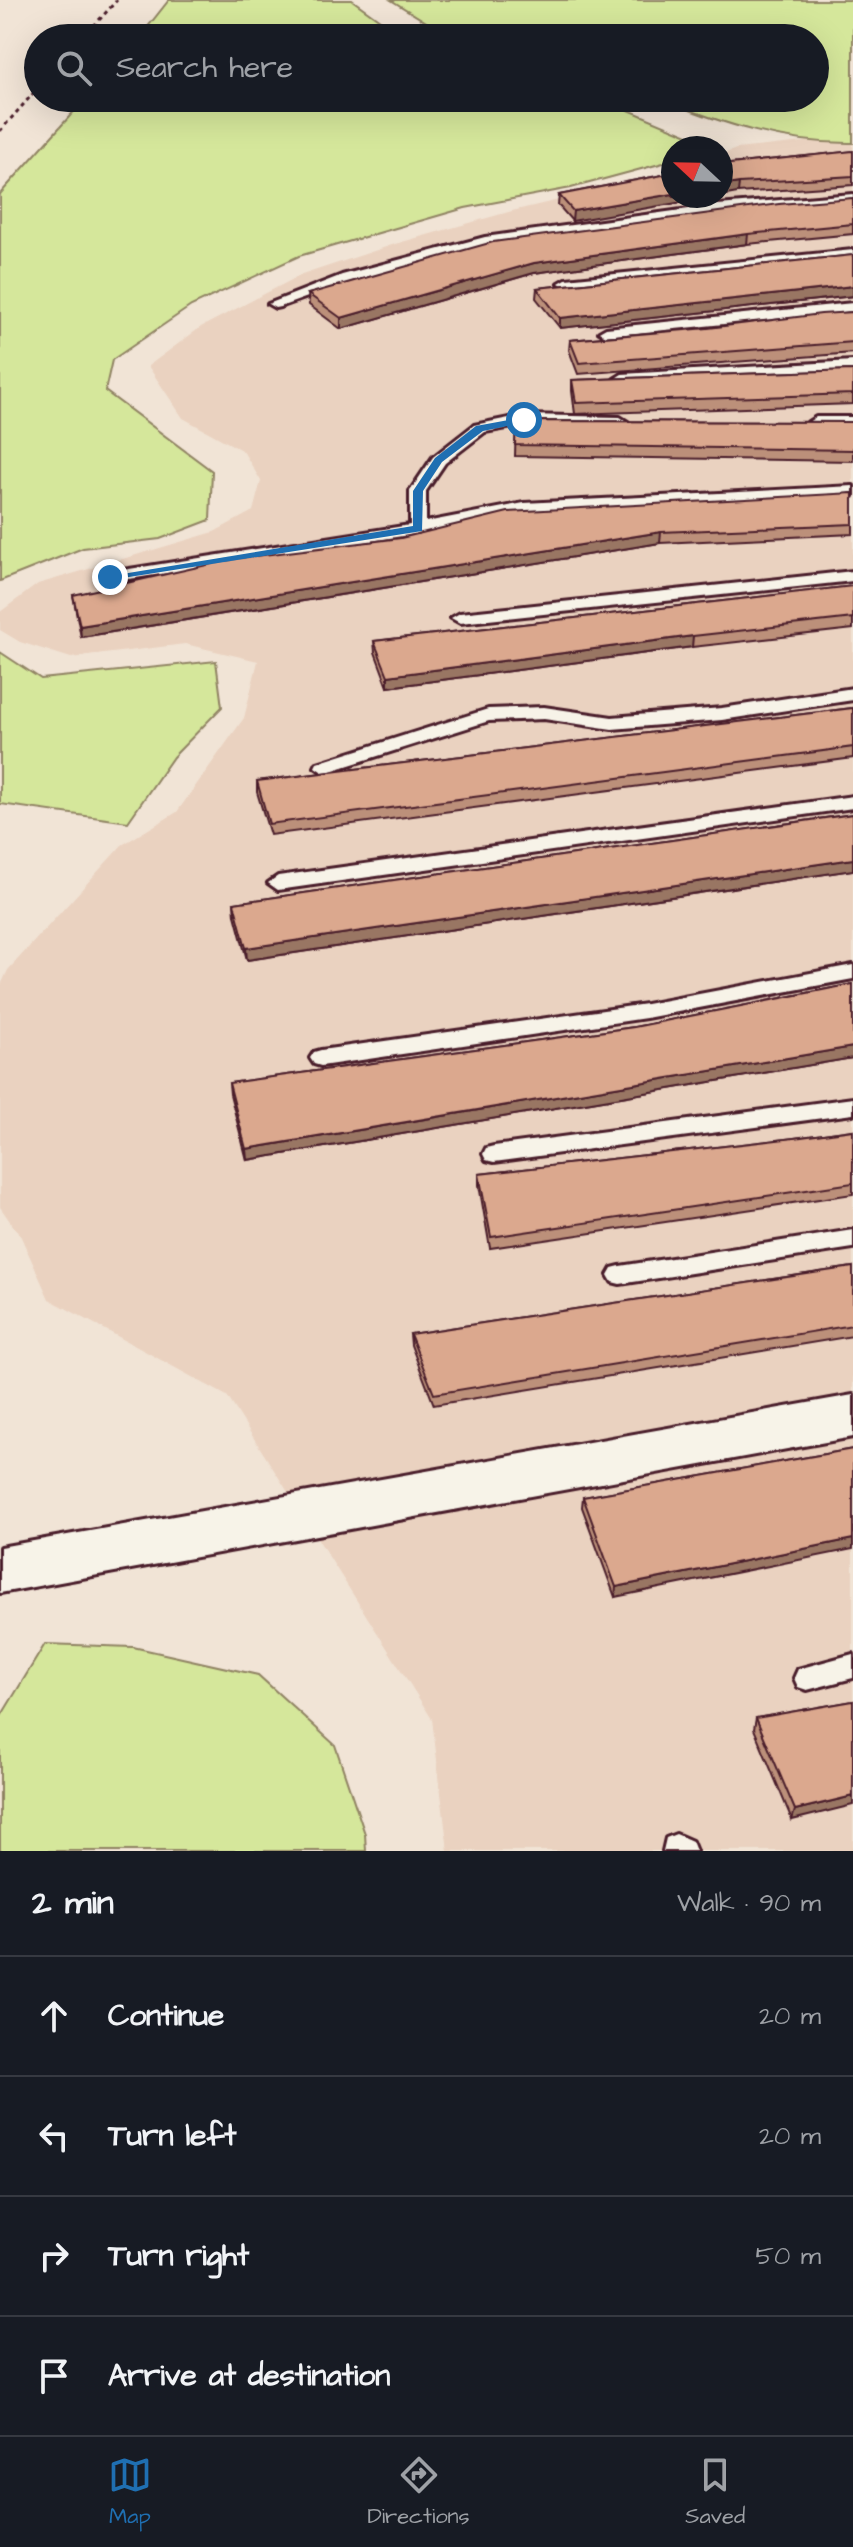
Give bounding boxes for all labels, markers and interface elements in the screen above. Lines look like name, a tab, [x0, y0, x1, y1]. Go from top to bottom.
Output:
search box	[24, 24, 829, 112]
icon: search	[52, 46, 96, 90]
text: Search here	[116, 47, 293, 89]
north arrow	[661, 136, 733, 208]
route start	[506, 402, 542, 438]
route end	[92, 559, 128, 595]
text: 2 min	[32, 1879, 114, 1927]
text: Walk · 90 m	[677, 1885, 821, 1921]
icon: ahead	[32, 1994, 76, 2038]
text: Continue	[108, 1995, 224, 2037]
text: 20 m	[759, 1998, 821, 2034]
icon: left	[32, 2114, 76, 2158]
text: Turn left	[108, 2115, 236, 2157]
text: 20 m	[759, 2118, 821, 2154]
icon: right	[32, 2234, 76, 2278]
text: Turn right	[108, 2235, 249, 2277]
text: 50 m	[756, 2238, 821, 2274]
icon: arrive	[32, 2354, 76, 2398]
text: Arrive at destination	[108, 2355, 390, 2397]
tab: Map	[108, 2453, 152, 2532]
tab: Directions	[367, 2453, 470, 2532]
tab: Saved	[685, 2453, 745, 2532]

